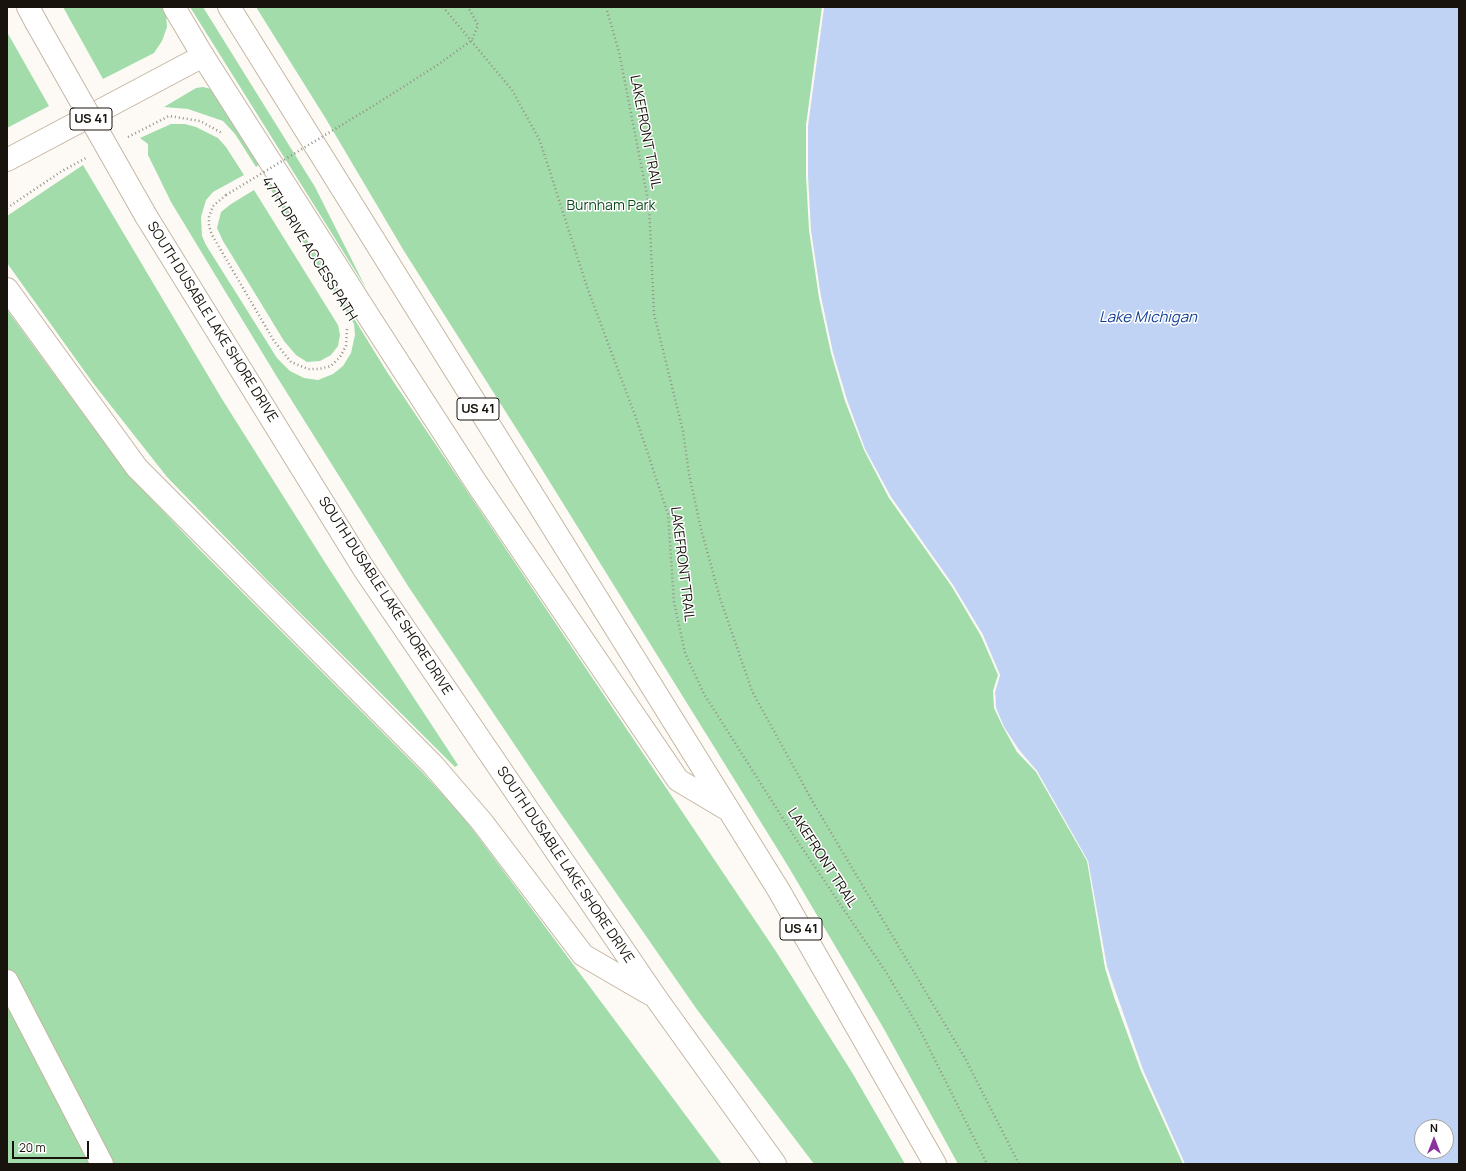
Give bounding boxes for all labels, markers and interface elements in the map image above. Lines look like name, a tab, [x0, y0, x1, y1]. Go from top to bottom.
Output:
street label: LAKEFRONT TRAIL	[626, 74, 664, 190]
road number: US 41	[70, 108, 112, 130]
street label: 47TH DRIVE ACCESS PATH	[258, 174, 360, 324]
park label: Burnham Park	[567, 198, 655, 214]
street label: SOUTH DUSABLE LAKE SHORE DRIVE	[143, 219, 281, 425]
water label: Lake Michigan	[1099, 309, 1197, 327]
road number: US 41	[457, 398, 499, 420]
street label: SOUTH DUSABLE LAKE SHORE DRIVE	[314, 494, 456, 698]
street label: LAKEFRONT TRAIL	[667, 506, 697, 622]
street label: SOUTH DUSABLE LAKE SHORE DRIVE	[493, 764, 637, 966]
street label: LAKEFRONT TRAIL	[784, 805, 860, 911]
road number: US 41	[780, 918, 822, 940]
north arrow	[1414, 1119, 1454, 1159]
text: N	[1430, 1120, 1438, 1135]
scale bar	[14, 1133, 91, 1159]
text: 20 m	[19, 1139, 46, 1156]

